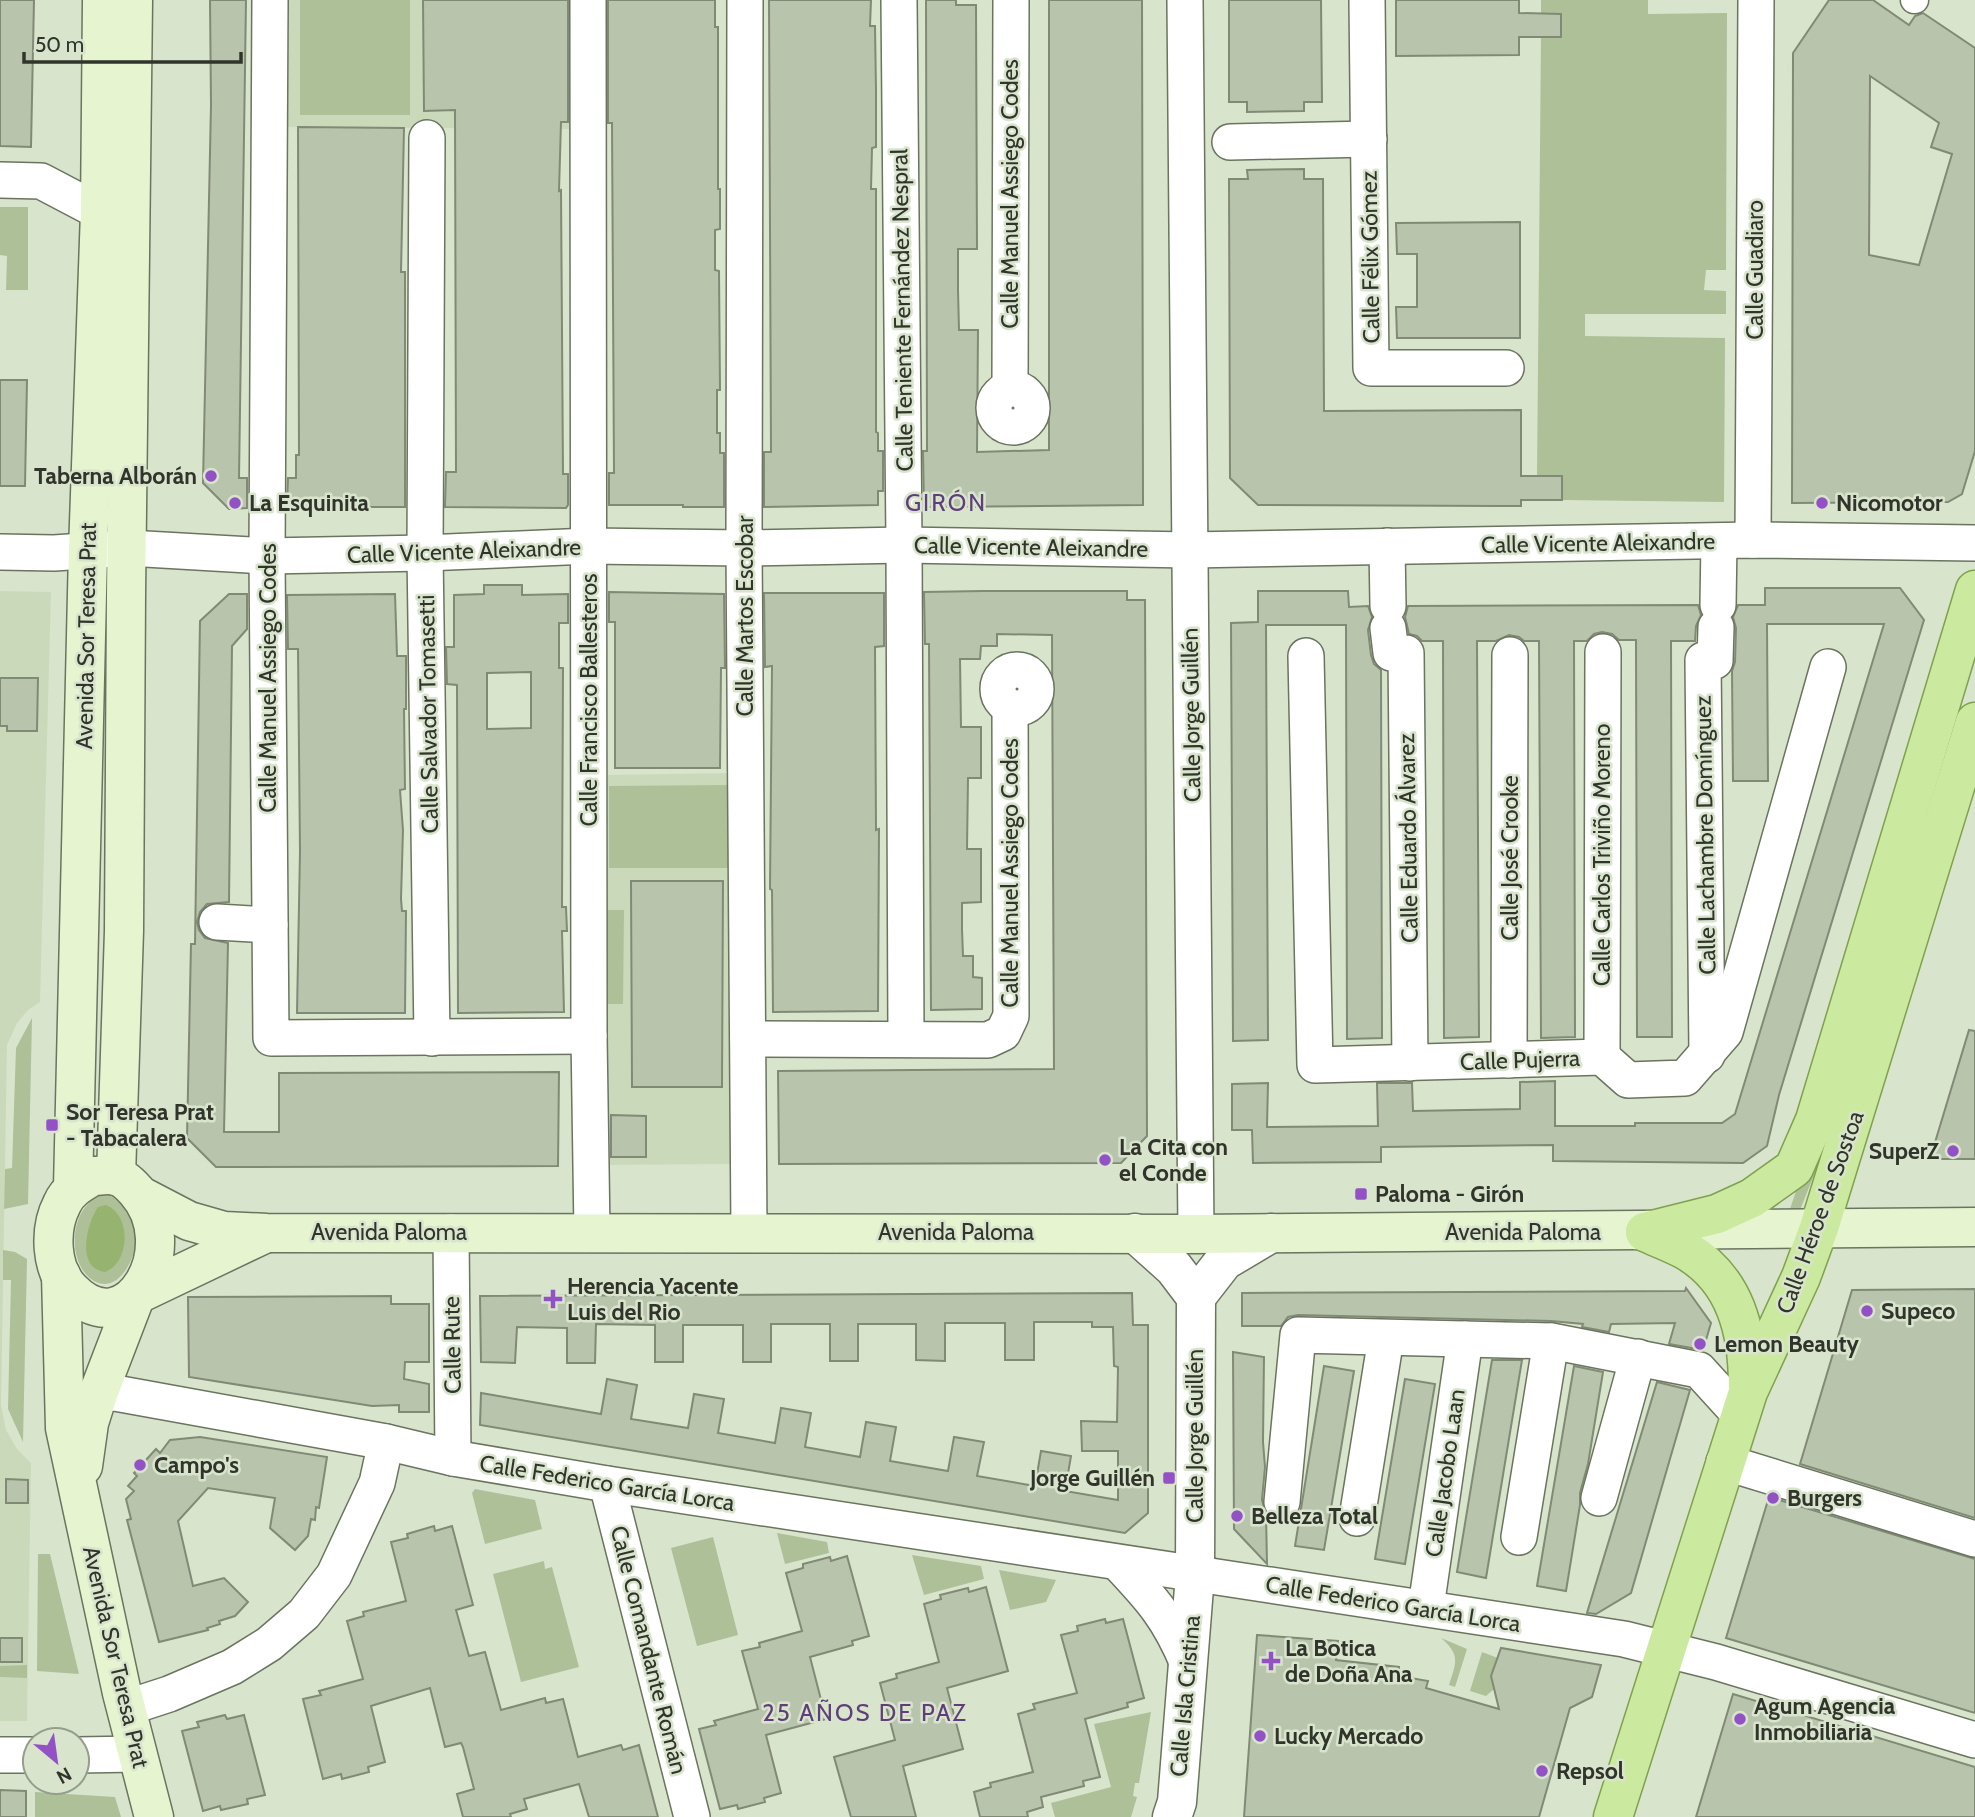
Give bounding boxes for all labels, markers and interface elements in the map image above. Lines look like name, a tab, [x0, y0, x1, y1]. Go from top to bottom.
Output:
scale bar	[24, 21, 242, 65]
text: 50 m	[35, 32, 84, 57]
street label: Calle Manuel Assiego Codes	[996, 59, 1024, 329]
street label: Calle Teniente Fernández Nespral	[885, 148, 919, 472]
street label: Calle Félix Gómez	[1354, 170, 1386, 344]
street label: Calle Guadiaro	[1741, 200, 1769, 340]
place label: Taberna Alborán	[34, 462, 197, 490]
marker: Taberna Alborán	[203, 468, 219, 484]
district label: GIRÓN	[905, 488, 987, 517]
place label: La Esquinita	[249, 489, 369, 517]
place label: Nicomotor	[1836, 489, 1943, 517]
marker: La Esquinita	[227, 495, 243, 511]
marker: Nicomotor	[1814, 495, 1830, 511]
street label: Calle Martos Escobar	[731, 515, 759, 716]
street label: Avenida Sor Teresa Prat	[70, 522, 102, 750]
street label: Calle Vicente Aleixandre	[1481, 527, 1716, 559]
street label: Calle Vicente Aleixandre	[914, 531, 1149, 563]
street label: Calle Vicente Aleixandre	[346, 533, 582, 569]
street label: Calle Manuel Assiego Codes	[254, 543, 282, 813]
street label: Calle Francisco Ballesteros	[575, 573, 603, 827]
street label: Calle Salvador Tomasetti	[412, 594, 444, 834]
street label: Calle Jorge Guillén	[1175, 628, 1207, 802]
street label: Calle Lachambre Domínguez	[1689, 695, 1721, 975]
street label: Calle Carlos Triviño Moreno	[1588, 724, 1616, 986]
street label: Calle Eduardo Álvarez	[1391, 733, 1424, 943]
street label: Calle Manuel Assiego Codes	[996, 738, 1024, 1008]
street label: Calle José Crooke	[1496, 775, 1524, 941]
street label: Calle Pujerra	[1460, 1044, 1580, 1076]
place label: Sor Teresa Prat - Tabacalera	[66, 1098, 214, 1152]
street label: Calle Héroe de Sostoa	[1770, 1107, 1870, 1317]
marker: Sor Teresa Prat - Tabacalera	[44, 1117, 60, 1133]
place label: La Cita con el Conde	[1119, 1133, 1228, 1187]
place label: SuperZ	[1869, 1137, 1939, 1165]
marker: SuperZ	[1945, 1143, 1961, 1159]
marker: La Cita con el Conde	[1097, 1152, 1113, 1168]
place label: Paloma - Girón	[1375, 1180, 1524, 1208]
marker: Paloma - Girón	[1353, 1186, 1369, 1202]
street label: Avenida Paloma	[311, 1218, 467, 1246]
street label: Avenida Paloma	[878, 1218, 1034, 1246]
street label: Avenida Paloma	[1445, 1218, 1601, 1246]
place label: Herencia Yacente Luis del Rio	[567, 1272, 739, 1326]
marker: Herencia Yacente Luis del Rio	[545, 1291, 561, 1307]
street label: Calle Rute	[437, 1296, 467, 1394]
place label: Supeco	[1881, 1297, 1955, 1325]
marker: Supeco	[1859, 1303, 1875, 1319]
place label: Lemon Beauty	[1714, 1330, 1859, 1358]
marker: Lemon Beauty	[1692, 1336, 1708, 1352]
street label: Calle Jorge Guillén	[1181, 1349, 1209, 1523]
street label: Calle Jacobo Laan	[1419, 1387, 1471, 1559]
street label: Calle Federico García Lorca	[477, 1449, 737, 1517]
place label: Campo's	[154, 1451, 239, 1479]
marker: Campo's	[132, 1457, 148, 1473]
place label: Jorge Guillén	[1029, 1464, 1155, 1492]
marker: Jorge Guillén	[1161, 1470, 1177, 1486]
place label: Burgers	[1787, 1484, 1862, 1512]
marker: Burgers	[1765, 1490, 1781, 1506]
place label: Belleza Total	[1251, 1502, 1378, 1530]
marker: Belleza Total	[1229, 1508, 1245, 1524]
street label: Calle Comandante Román	[605, 1523, 693, 1777]
street label: Avenida Sor Teresa Prat	[77, 1543, 155, 1771]
street label: Calle Federico García Lorca	[1263, 1570, 1523, 1638]
street label: Calle Isla Cristina	[1164, 1614, 1206, 1778]
place label: La Botica de Doña Ana	[1285, 1634, 1413, 1688]
marker: La Botica de Doña Ana	[1263, 1653, 1279, 1669]
place label: Agum Agencia Inmobiliaria	[1754, 1692, 1896, 1746]
district label: 25 AÑOS DE PAZ	[762, 1698, 968, 1727]
marker: Agum Agencia Inmobiliaria	[1732, 1711, 1748, 1727]
place label: Lucky Mercado	[1274, 1722, 1423, 1750]
north arrow	[21, 1726, 91, 1796]
marker: Lucky Mercado	[1252, 1728, 1268, 1744]
place label: Repsol	[1556, 1757, 1624, 1785]
text: N	[53, 1762, 75, 1789]
marker: Repsol	[1534, 1763, 1550, 1779]

